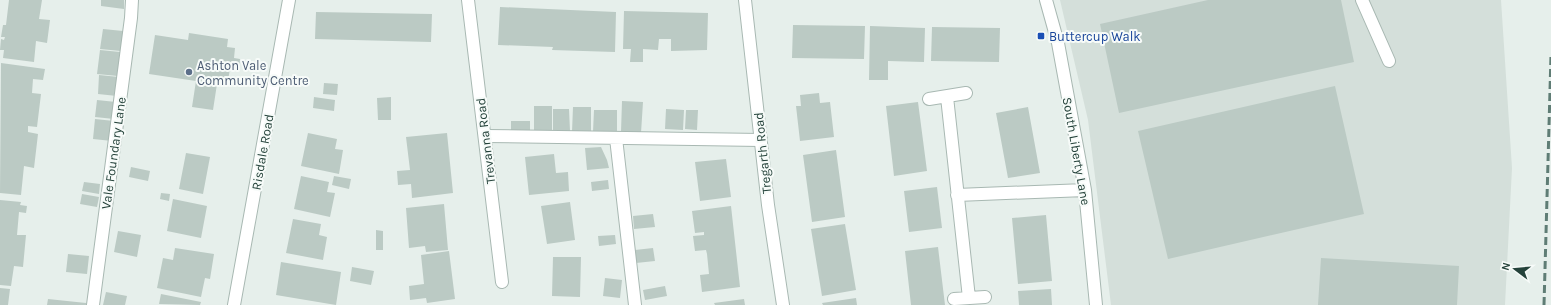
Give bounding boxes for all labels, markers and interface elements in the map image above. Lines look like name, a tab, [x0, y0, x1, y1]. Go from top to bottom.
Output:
place label: Buttercup Walk	[1049, 29, 1141, 44]
marker: Buttercup Walk	[1036, 31, 1046, 41]
place label: Ashton Vale Community Centre	[197, 58, 309, 88]
marker: Ashton Vale Community Centre	[184, 67, 194, 77]
street label: Vale Foundary Lane	[98, 96, 129, 210]
street label: South Liberty Lane	[1060, 96, 1093, 207]
street label: Trevanna Road	[473, 97, 498, 185]
street label: Tregarth Road	[751, 111, 774, 194]
street label: Risdale Road	[248, 113, 277, 191]
north arrow	[1495, 249, 1535, 289]
text: N	[1499, 261, 1513, 272]

